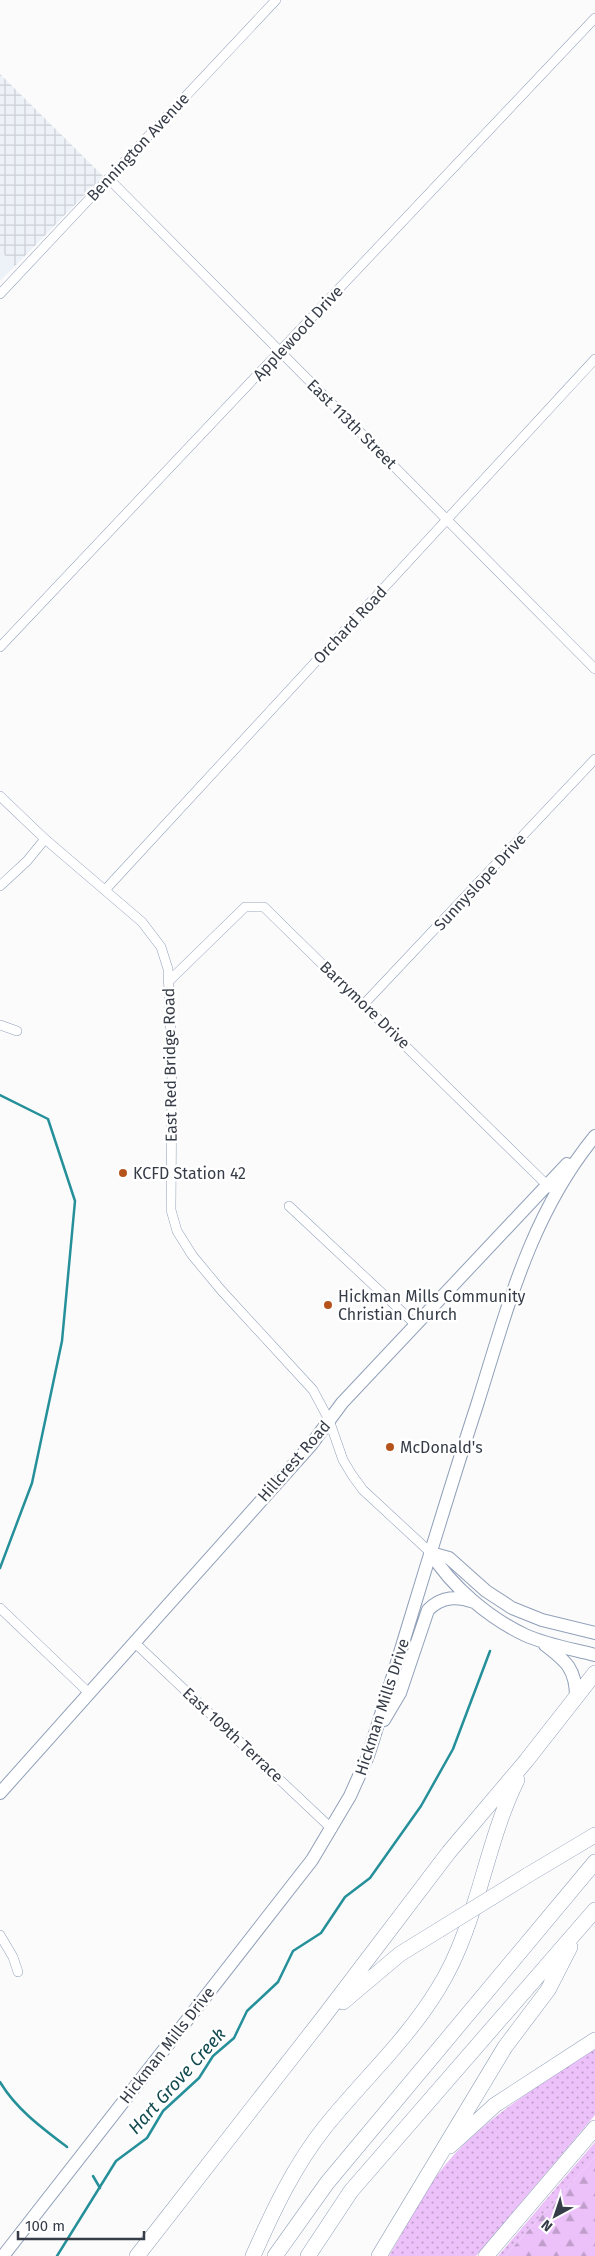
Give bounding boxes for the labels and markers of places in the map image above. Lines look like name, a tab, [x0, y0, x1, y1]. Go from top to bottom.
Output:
place label: KCFD Station 42	[133, 1164, 246, 1183]
marker: KCFD Station 42	[117, 1167, 129, 1179]
place label: Hickman Mills Community Christian Church	[338, 1287, 526, 1324]
marker: Hickman Mills Community Christian Church	[322, 1299, 334, 1311]
place label: McDonald's	[400, 1438, 483, 1457]
marker: McDonald's	[384, 1441, 396, 1453]

